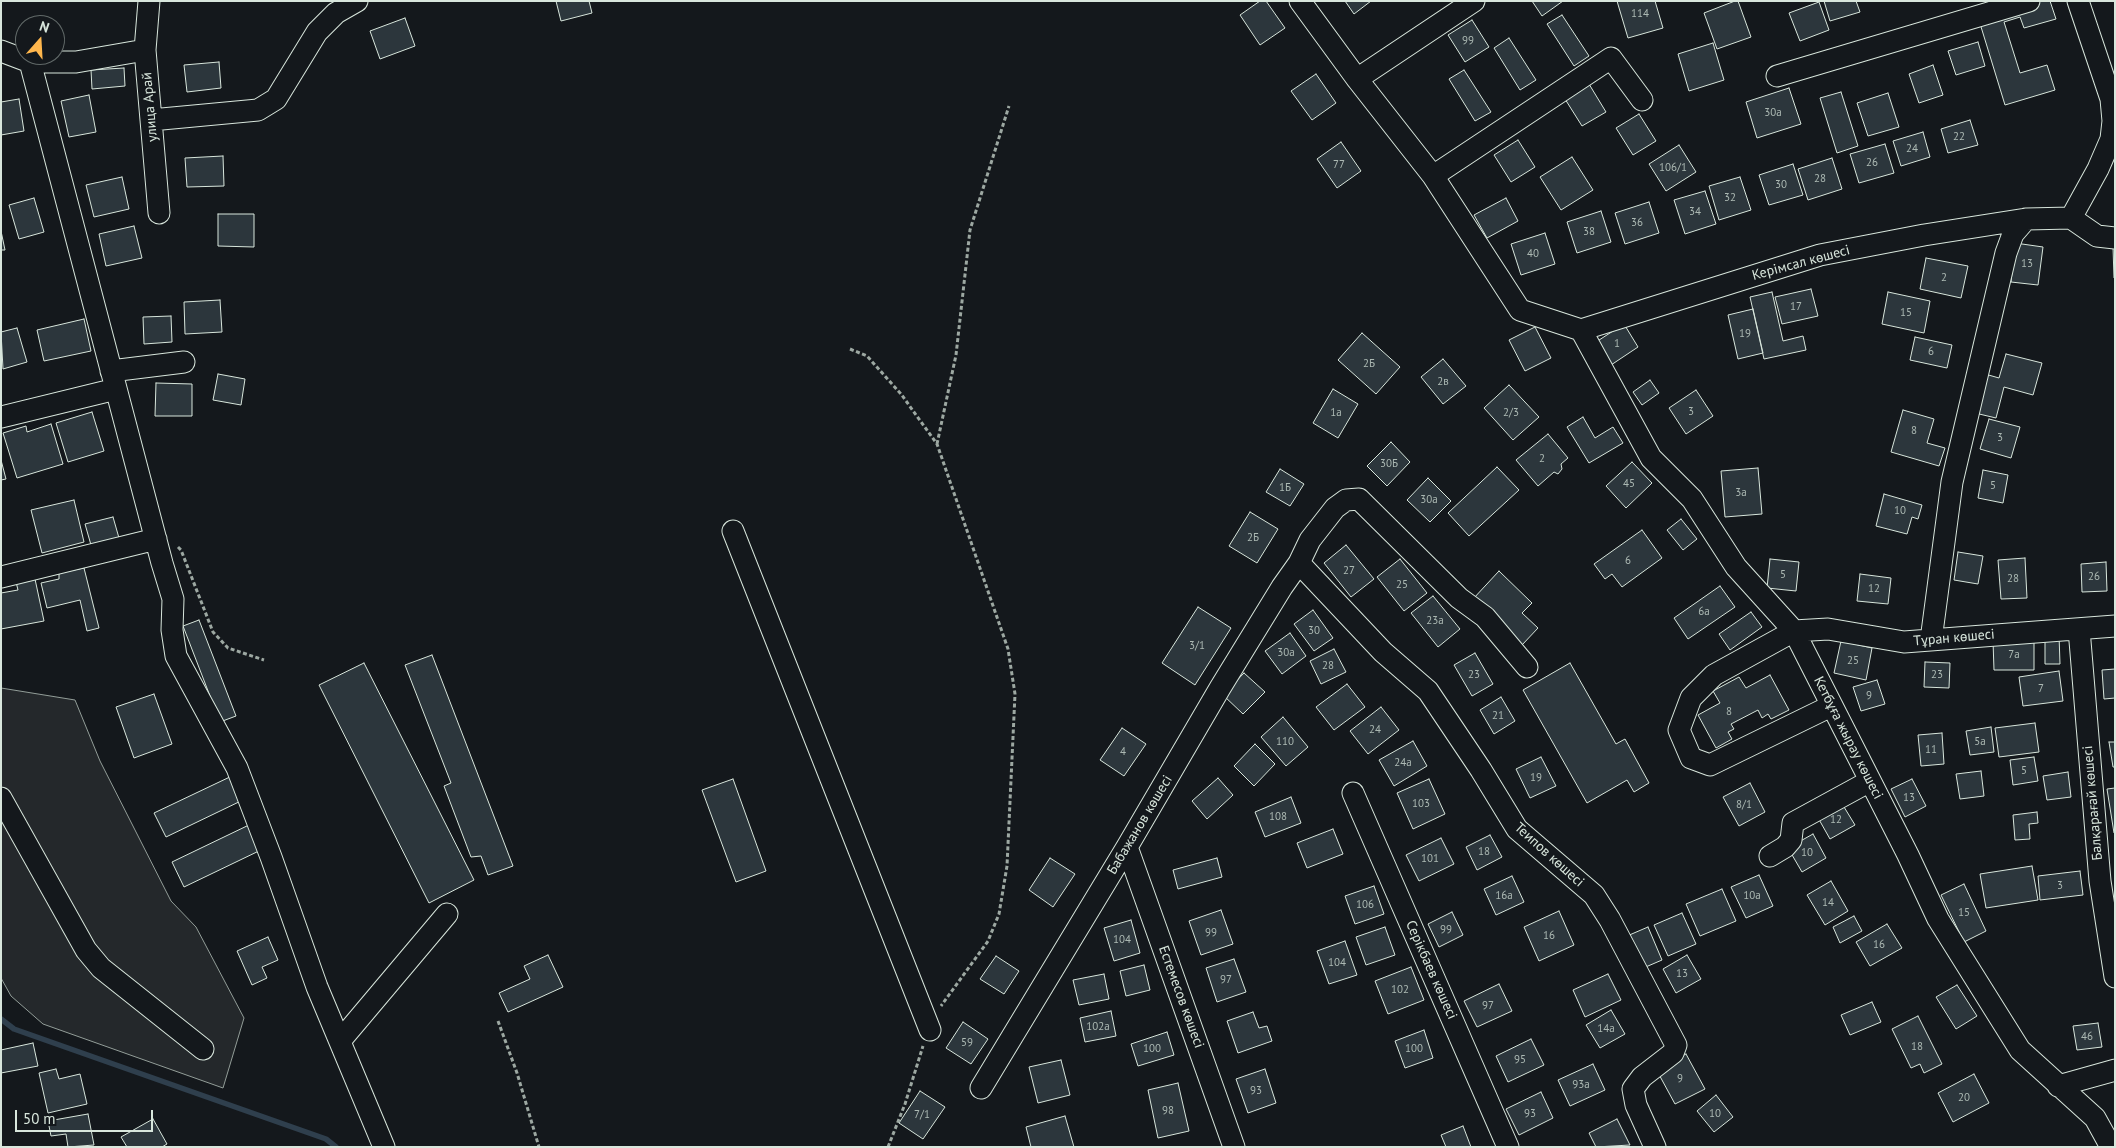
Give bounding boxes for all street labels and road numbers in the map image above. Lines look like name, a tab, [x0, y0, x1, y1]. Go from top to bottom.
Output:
street label: улица Арай	[139, 72, 161, 142]
street label: Керімсал көшесі	[1750, 242, 1852, 284]
street label: Тұран көшесі	[1913, 626, 1995, 650]
street label: Кетбұға жырау көшесі	[1810, 674, 1886, 802]
street label: Балқарағай көшесі	[2080, 745, 2106, 861]
street label: Бабажанов көшесі	[1104, 772, 1176, 878]
street label: Теипов көшесі	[1511, 819, 1587, 891]
street label: Серікбаев көшесі	[1402, 918, 1460, 1022]
street label: Естемесов көшесі	[1155, 944, 1207, 1050]

